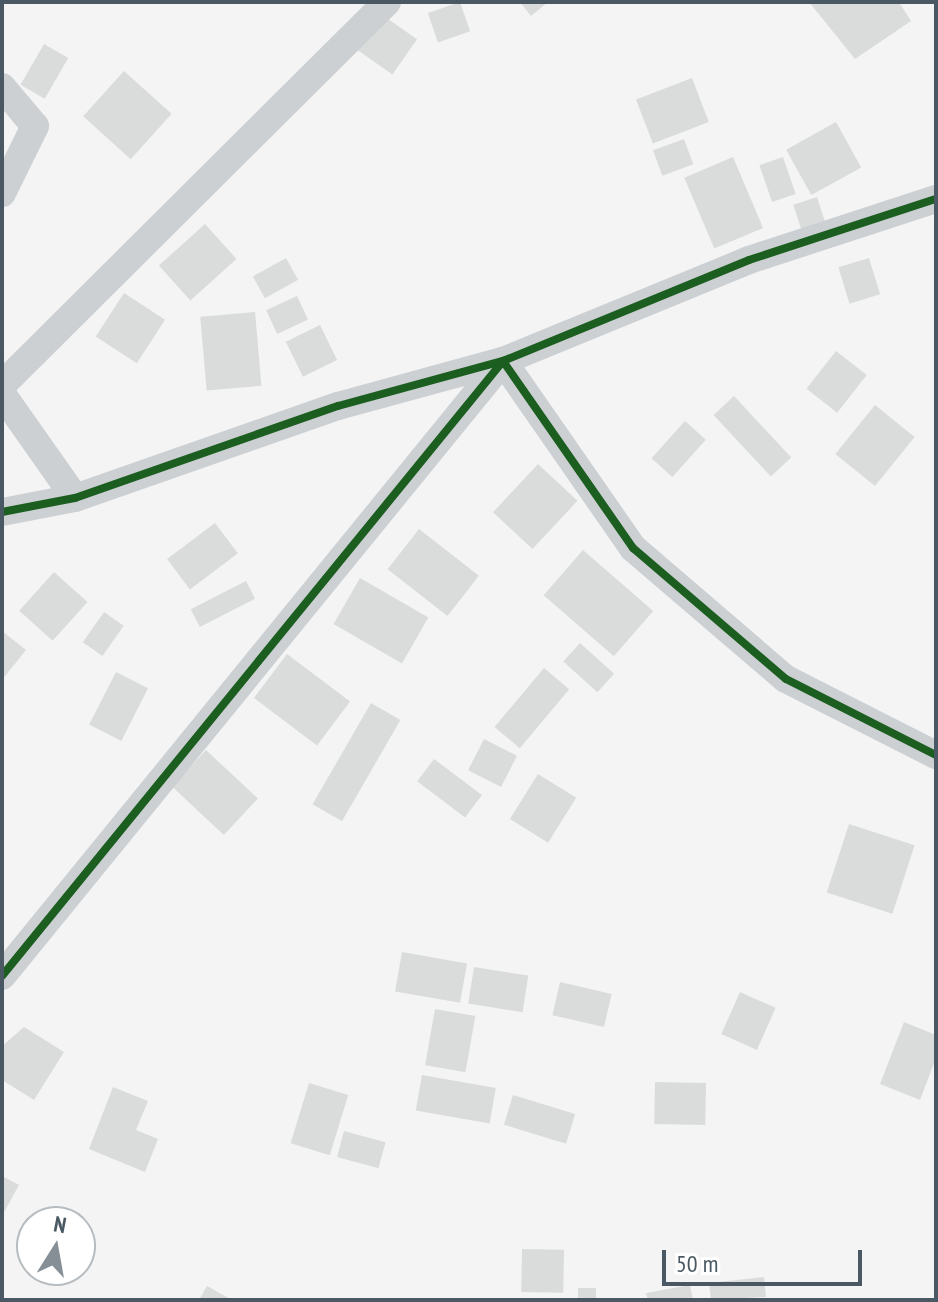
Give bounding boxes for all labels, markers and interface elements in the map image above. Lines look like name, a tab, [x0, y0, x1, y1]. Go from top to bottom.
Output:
north arrow	[16, 1206, 96, 1286]
text: N	[52, 1210, 69, 1239]
scale bar	[666, 1234, 866, 1284]
text: 50 m	[676, 1248, 718, 1279]

